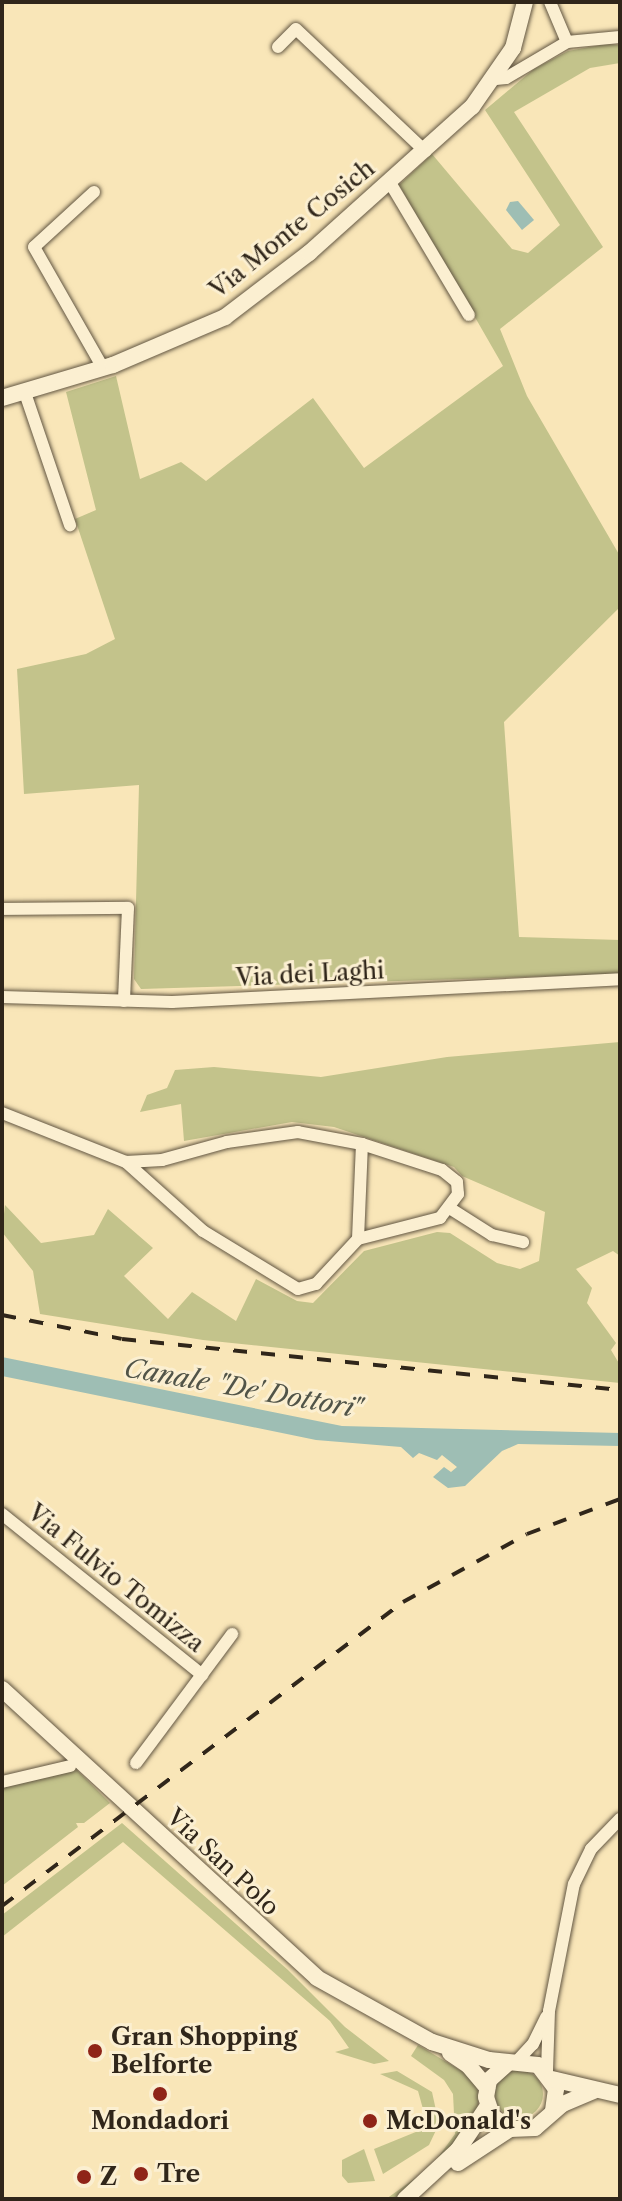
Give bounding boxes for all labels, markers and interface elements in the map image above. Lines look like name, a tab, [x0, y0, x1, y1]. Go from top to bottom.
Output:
street label: Via Monte Cosich	[204, 154, 380, 304]
street label: Via dei Laghi	[235, 956, 385, 992]
water label: Canale "De' Dottori"	[122, 1353, 362, 1425]
street label: Via Fulvio Tomizza	[22, 1498, 210, 1658]
street label: Via San Polo	[161, 1802, 285, 1922]
place label: Gran Shopping Belforte	[111, 2023, 297, 2079]
marker: Gran Shopping Belforte	[86, 2042, 104, 2060]
marker: Mondadori	[151, 2085, 169, 2103]
place label: Mondadori	[91, 2107, 229, 2135]
place label: McDonald's	[386, 2107, 531, 2135]
marker: McDonald's	[361, 2112, 379, 2130]
place label: Tre	[157, 2160, 200, 2188]
place label: Z	[100, 2163, 117, 2191]
marker: Tre	[132, 2165, 150, 2183]
marker: Z	[75, 2168, 93, 2186]

